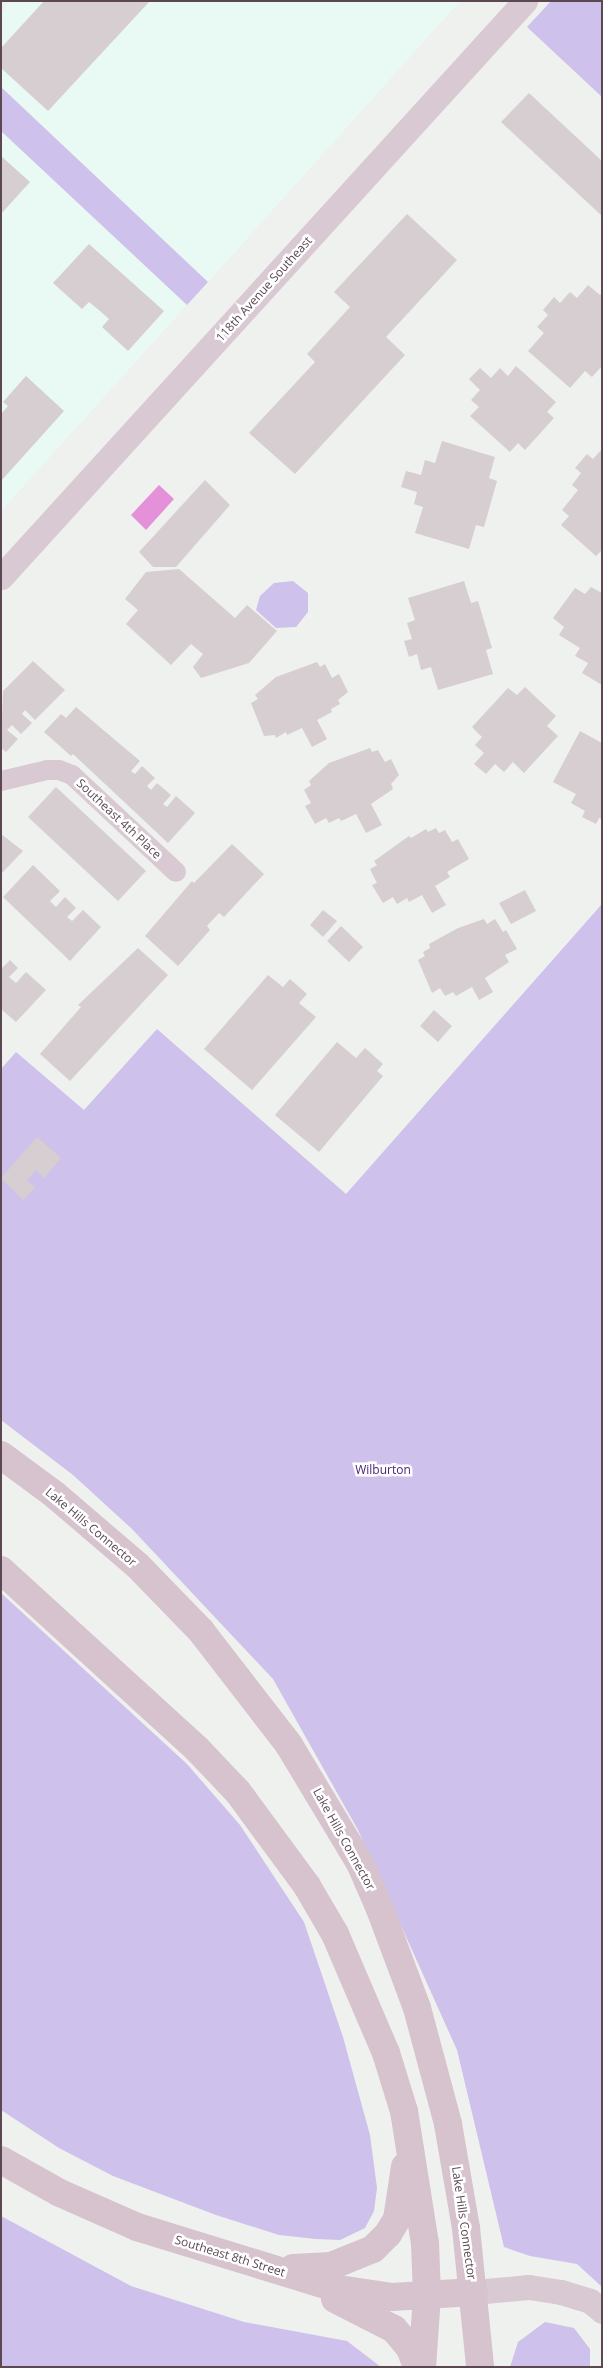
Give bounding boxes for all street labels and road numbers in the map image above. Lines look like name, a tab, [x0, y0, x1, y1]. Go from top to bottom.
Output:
street label: 118th Avenue Southeast	[213, 233, 315, 345]
street label: Southeast 4th Place	[74, 776, 164, 862]
street label: Lake Hills Connector	[43, 1485, 139, 1569]
street label: Lake Hills Connector	[310, 1786, 378, 1892]
street label: Lake Hills Connector	[449, 2165, 479, 2281]
street label: Southeast 8th Street	[173, 2232, 287, 2280]

